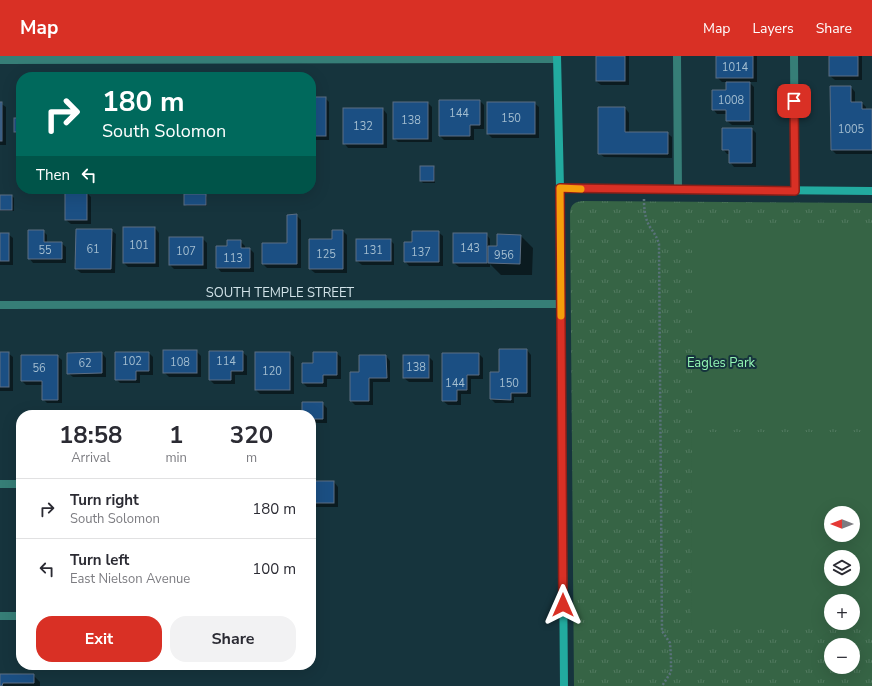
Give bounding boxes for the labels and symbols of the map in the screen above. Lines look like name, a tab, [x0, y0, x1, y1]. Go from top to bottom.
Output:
house number: 1014	[722, 60, 749, 75]
pin	[777, 84, 811, 118]
house number: 1008	[718, 93, 745, 108]
house number: 144	[449, 106, 469, 121]
house number: 150	[501, 111, 521, 126]
house number: 138	[401, 113, 421, 128]
house number: 132	[353, 119, 373, 134]
house number: 1005	[838, 122, 865, 137]
house number: 101	[129, 238, 149, 253]
house number: 143	[460, 241, 480, 256]
house number: 61	[86, 242, 100, 257]
house number: 55	[38, 243, 52, 258]
house number: 131	[363, 243, 383, 258]
house number: 107	[176, 244, 196, 259]
house number: 137	[411, 245, 431, 260]
house number: 125	[316, 247, 336, 262]
house number: 956	[494, 248, 514, 263]
house number: 113	[223, 251, 243, 266]
street label: SOUTH TEMPLE STREET	[206, 284, 354, 302]
house number: 102	[122, 354, 142, 369]
house number: 114	[216, 354, 236, 369]
park label: Eagles Park	[687, 354, 756, 372]
house number: 108	[170, 355, 190, 370]
house number: 62	[78, 356, 92, 371]
house number: 138	[406, 360, 426, 375]
house number: 56	[32, 361, 46, 376]
house number: 120	[262, 364, 282, 379]
house number: 144	[445, 376, 465, 391]
house number: 150	[499, 376, 519, 391]
north arrow	[824, 506, 860, 542]
position arrow	[542, 584, 584, 626]

